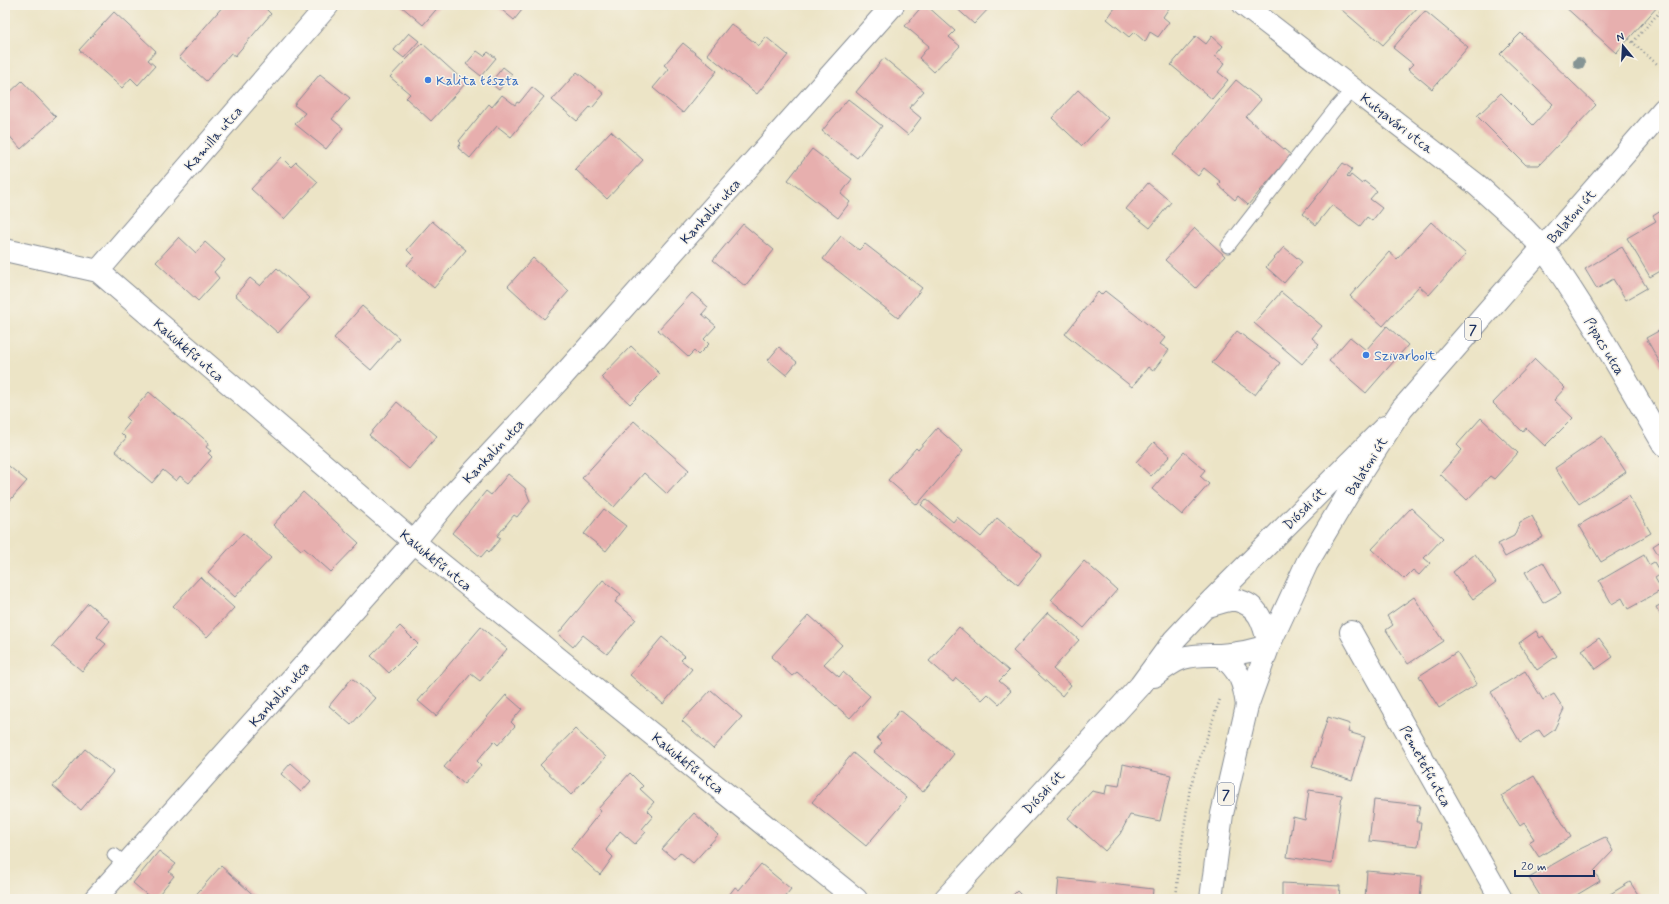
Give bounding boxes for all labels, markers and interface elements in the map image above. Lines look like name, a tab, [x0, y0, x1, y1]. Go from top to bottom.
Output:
north arrow	[1603, 26, 1643, 66]
text: N	[1615, 30, 1626, 45]
place label: Kalita tészta	[436, 72, 519, 90]
marker: Kalita tészta	[423, 75, 433, 85]
street label: Kutyavári utca	[1356, 90, 1437, 158]
street label: Kamilla utca	[181, 102, 247, 175]
street label: Kankalin utca	[677, 175, 745, 248]
street label: Balatoni út	[1543, 185, 1601, 247]
street label: Pipacs utca	[1580, 314, 1628, 379]
street label: Kakukkfű utca	[149, 315, 228, 386]
road number: 7	[1465, 318, 1481, 340]
place label: Szivarbolt	[1374, 347, 1437, 365]
marker: Szivarbolt	[1361, 350, 1371, 360]
street label: Kankalin utca	[459, 415, 528, 488]
street label: Balatoni út	[1342, 433, 1392, 499]
street label: Diósdi út	[1279, 483, 1331, 534]
street label: Kakukkfű utca	[396, 526, 475, 596]
street label: Kankalin utca	[246, 658, 314, 731]
street label: Pemetefű utca	[1395, 723, 1455, 811]
street label: Kakukkfű utca	[648, 729, 727, 799]
street label: Diósdi út	[1019, 766, 1069, 818]
road number: 7	[1218, 783, 1234, 805]
scale bar	[1515, 852, 1594, 878]
text: 20 m	[1521, 859, 1547, 875]

